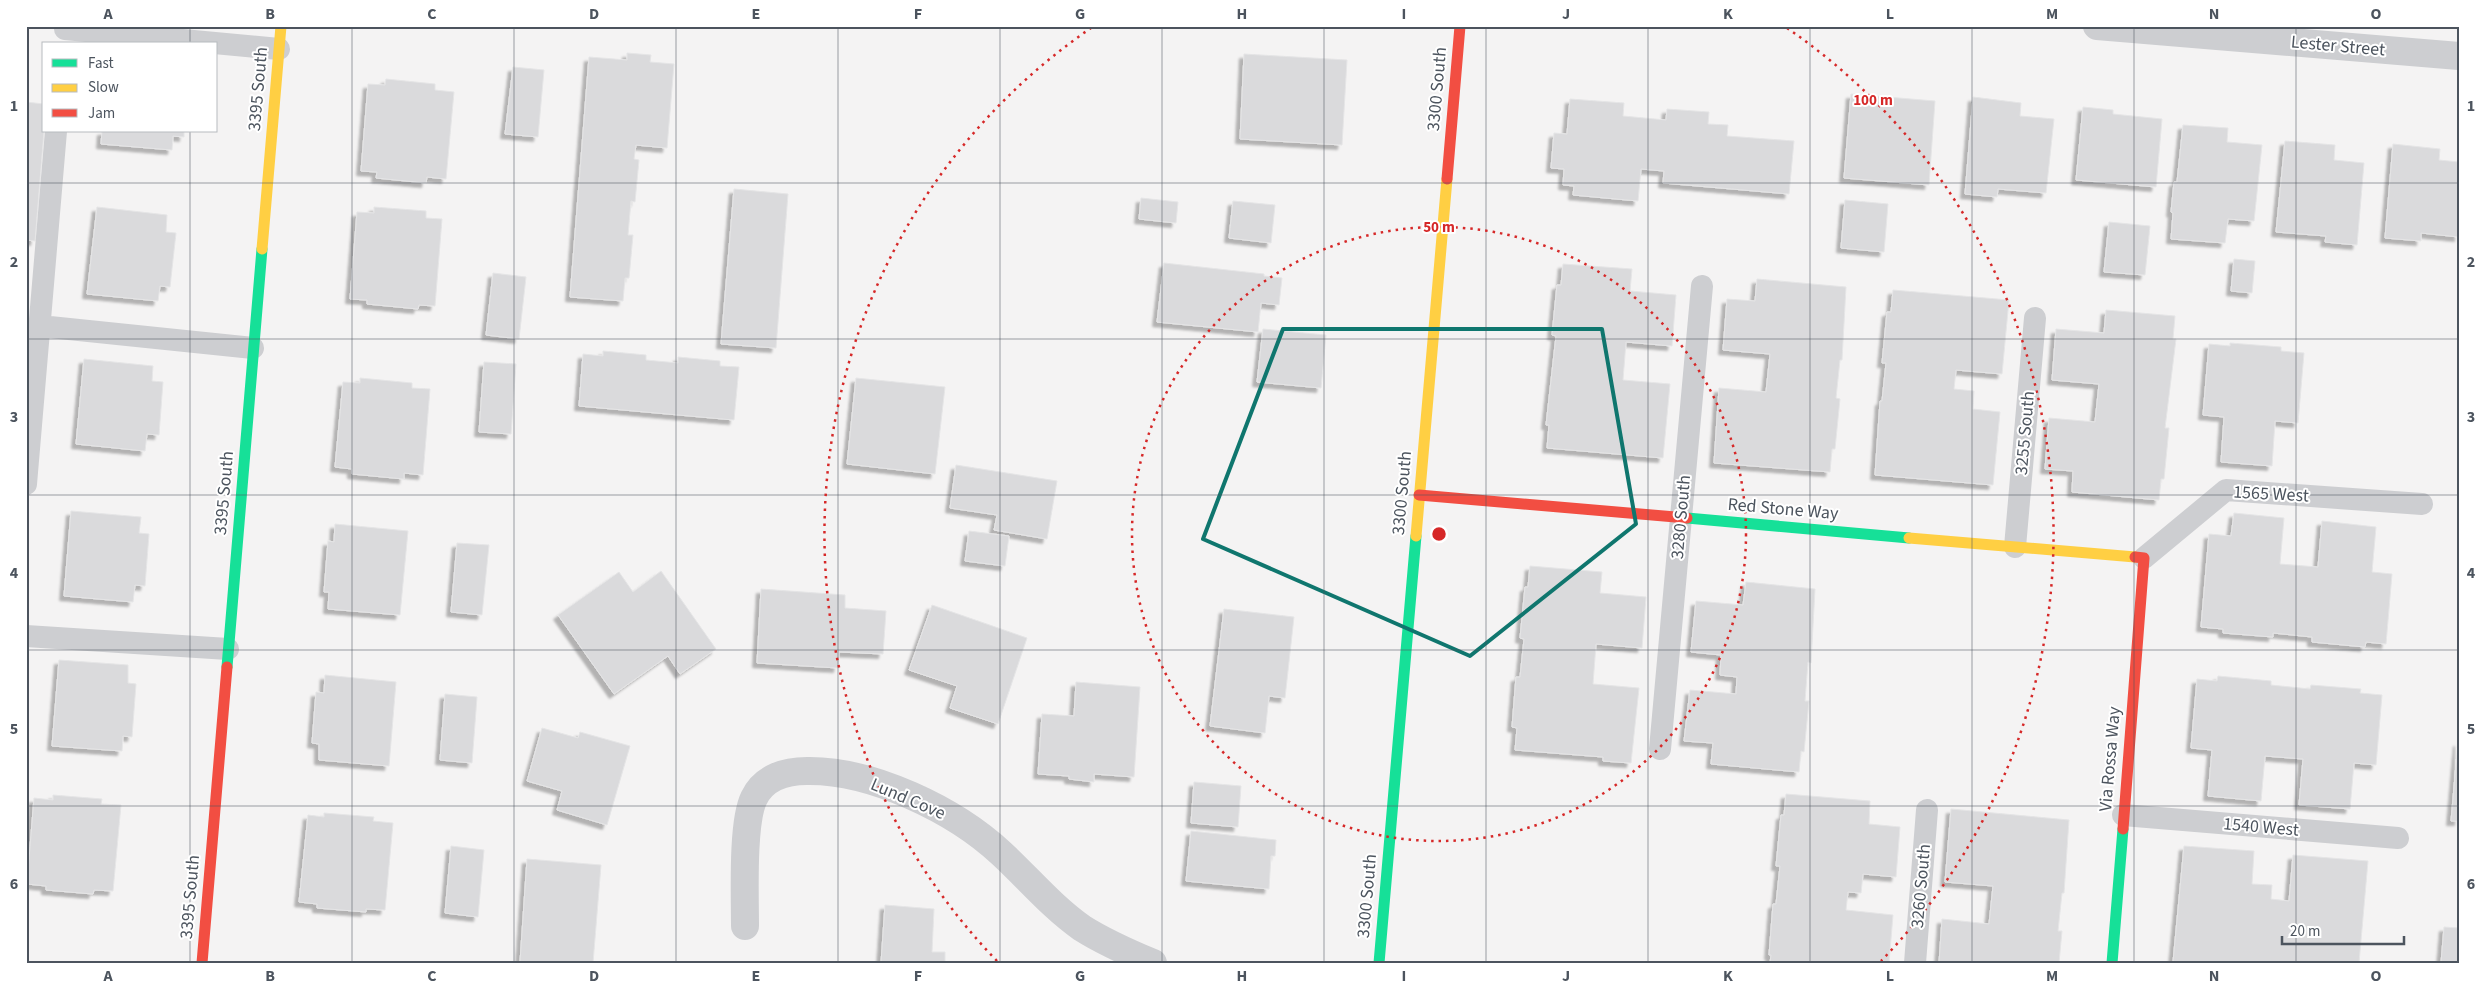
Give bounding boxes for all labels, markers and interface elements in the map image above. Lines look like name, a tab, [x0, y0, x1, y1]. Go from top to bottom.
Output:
text: A	[102, 3, 113, 25]
text: B	[265, 3, 275, 25]
text: C	[427, 3, 437, 25]
text: D	[589, 3, 599, 25]
text: E	[752, 3, 760, 25]
text: F	[914, 3, 922, 25]
text: G	[1075, 3, 1085, 25]
text: H	[1237, 3, 1247, 25]
text: I	[1402, 3, 1406, 25]
text: J	[1562, 3, 1570, 25]
text: K	[1723, 3, 1733, 25]
text: L	[1886, 3, 1894, 25]
text: M	[2046, 3, 2058, 25]
text: N	[2209, 3, 2219, 25]
text: O	[2371, 3, 2382, 25]
street label: Lester Street	[2290, 29, 2386, 63]
legend	[42, 42, 218, 132]
street label: 3395 South	[242, 46, 274, 132]
street label: 3300 South	[1421, 46, 1453, 132]
text: Fast	[88, 53, 114, 74]
text: Slow	[88, 77, 119, 98]
text: 100 m	[1853, 90, 1893, 111]
text: 1	[10, 95, 18, 117]
text: 1	[2467, 95, 2475, 117]
text: Jam	[88, 103, 115, 124]
text: 50 m	[1423, 217, 1455, 238]
text: 2	[10, 251, 18, 273]
text: 2	[2467, 251, 2475, 273]
street label: 3255 South	[2009, 390, 2041, 476]
text: 3	[10, 406, 18, 428]
text: 3	[2467, 406, 2475, 428]
street label: 3395 South	[208, 450, 240, 536]
street label: 3300 South	[1386, 450, 1418, 536]
street label: 3280 South	[1665, 474, 1697, 560]
street label: 1565 West	[2233, 480, 2309, 508]
street label: Red Stone Way	[1727, 492, 1840, 526]
centre of rings	[1430, 525, 1448, 543]
text: 4	[10, 562, 19, 584]
text: 4	[2467, 562, 2476, 584]
street label: Via Rossa Way	[2093, 705, 2127, 813]
text: 5	[10, 718, 18, 740]
text: 5	[2467, 718, 2475, 740]
street label: Lund Cove	[867, 772, 949, 826]
street label: 1540 West	[2222, 811, 2300, 843]
street label: 3260 South	[1905, 843, 1937, 929]
street label: 3300 South	[1351, 853, 1383, 939]
street label: 3395 South	[174, 854, 206, 940]
text: 6	[10, 873, 18, 895]
text: 6	[2467, 873, 2475, 895]
scale bar	[2282, 914, 2405, 946]
text: 20 m	[2290, 921, 2320, 942]
text: A	[102, 965, 113, 987]
text: B	[265, 965, 275, 987]
text: C	[427, 965, 437, 987]
text: D	[589, 965, 599, 987]
text: E	[752, 965, 760, 987]
text: F	[914, 965, 922, 987]
text: G	[1075, 965, 1085, 987]
text: H	[1237, 965, 1247, 987]
text: I	[1402, 965, 1406, 987]
text: J	[1562, 965, 1570, 987]
text: K	[1723, 965, 1733, 987]
text: L	[1886, 965, 1894, 987]
text: M	[2046, 965, 2058, 987]
text: N	[2209, 965, 2219, 987]
text: O	[2371, 965, 2382, 987]

